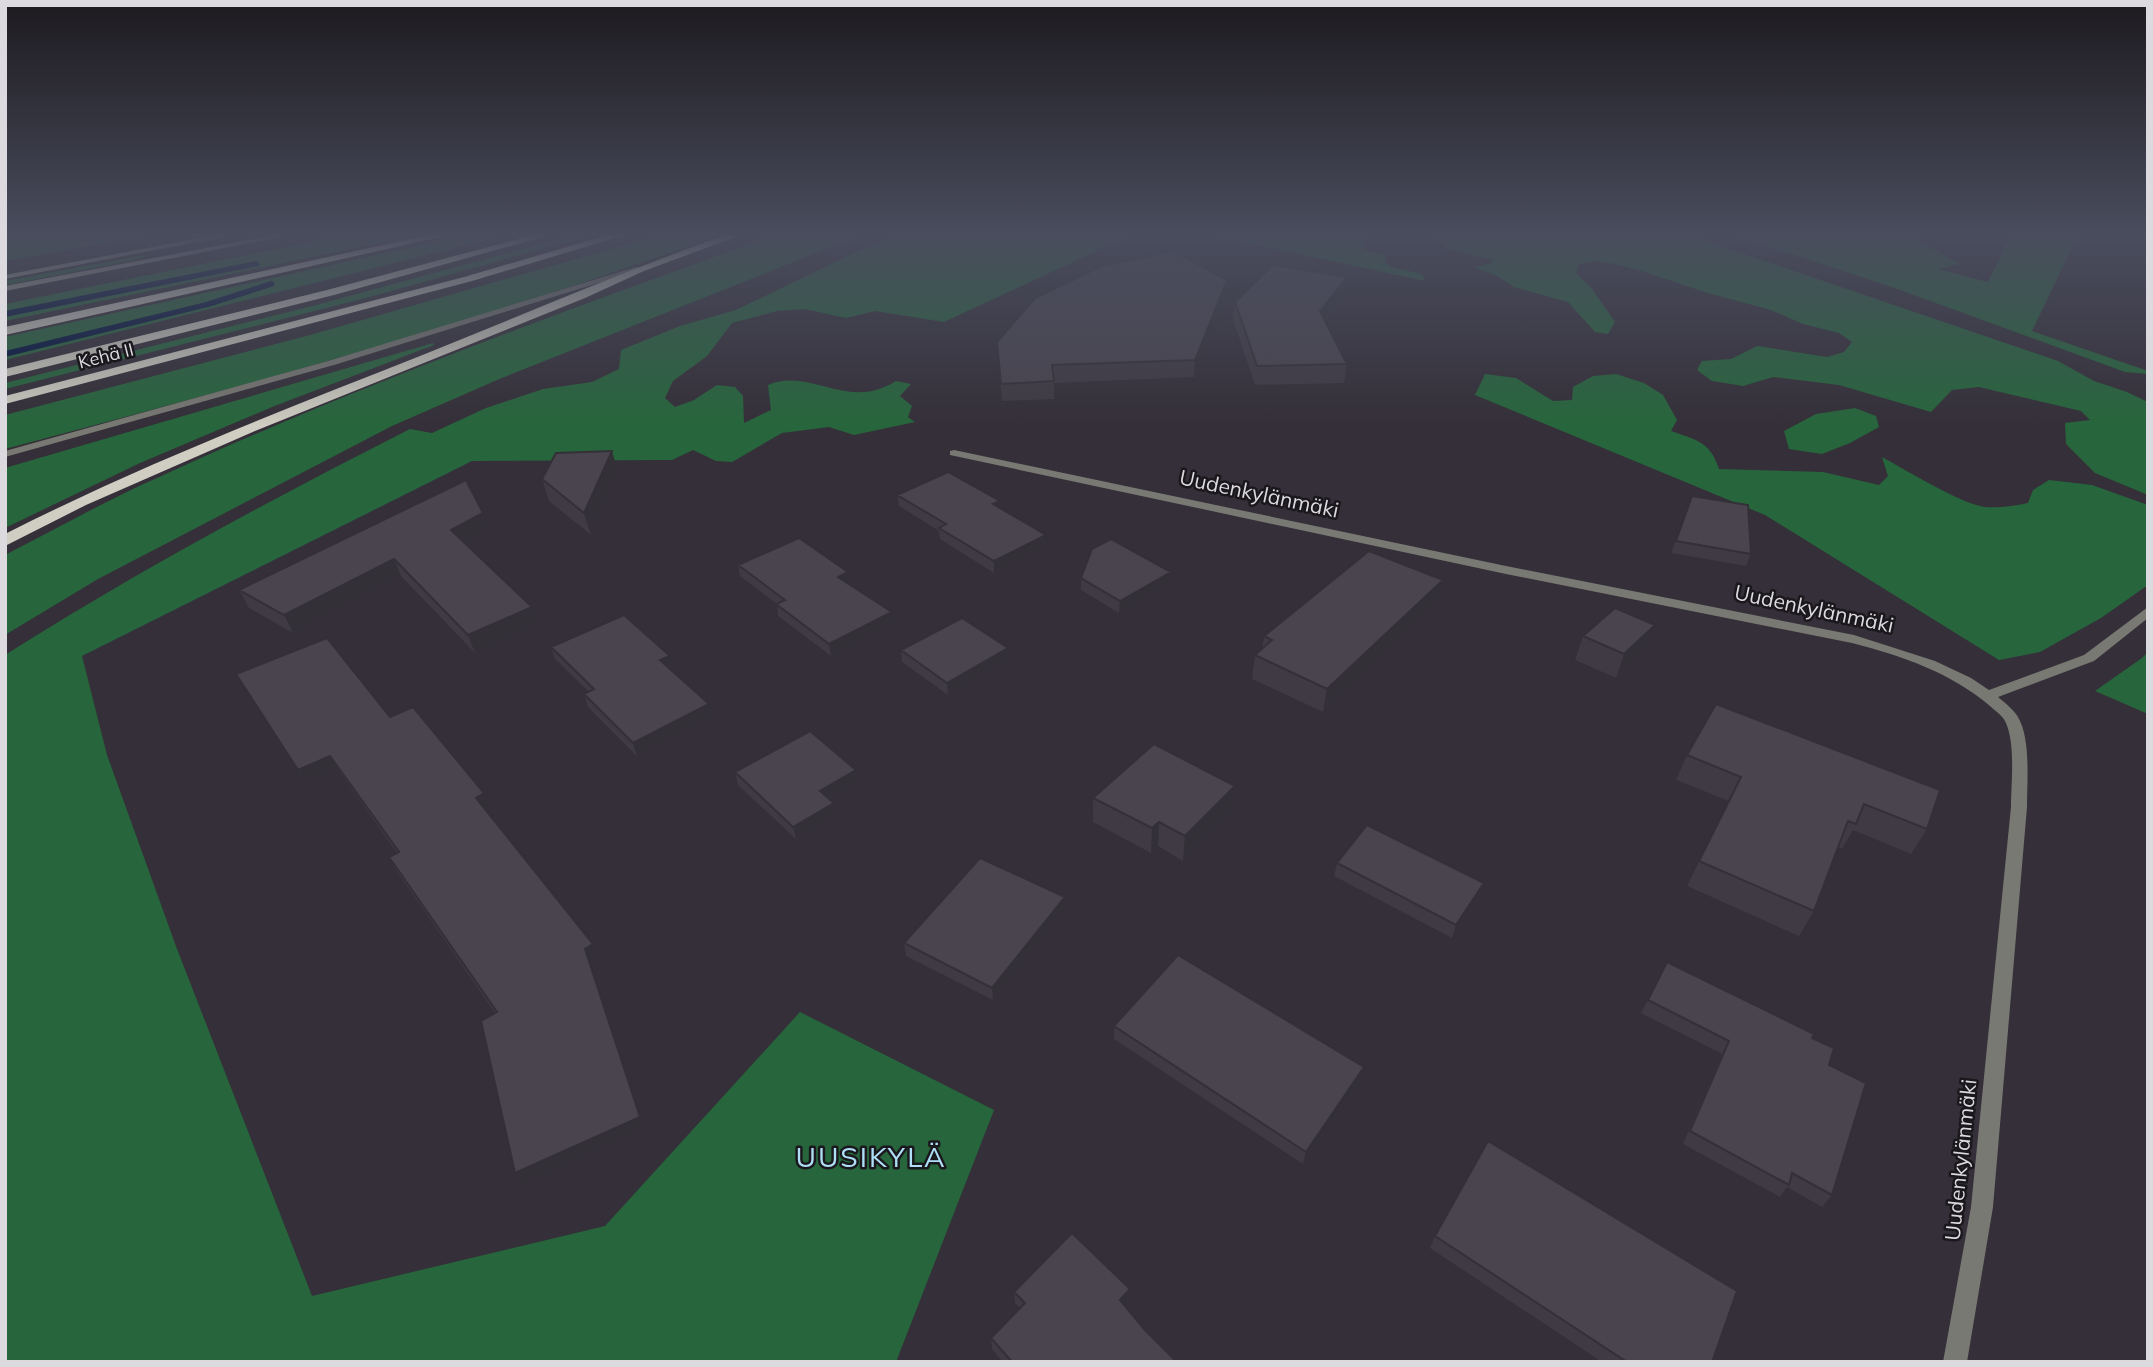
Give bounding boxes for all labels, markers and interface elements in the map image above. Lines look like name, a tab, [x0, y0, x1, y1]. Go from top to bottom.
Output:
street label: Kehä II	[76, 338, 136, 373]
street label: Uudenkylänmäki	[1177, 463, 1341, 523]
street label: Uudenkylänmäki	[1732, 578, 1896, 638]
street label: Uudenkylänmäki	[1939, 1078, 1981, 1242]
district label: UUSIKYLÄ	[795, 1139, 947, 1174]

